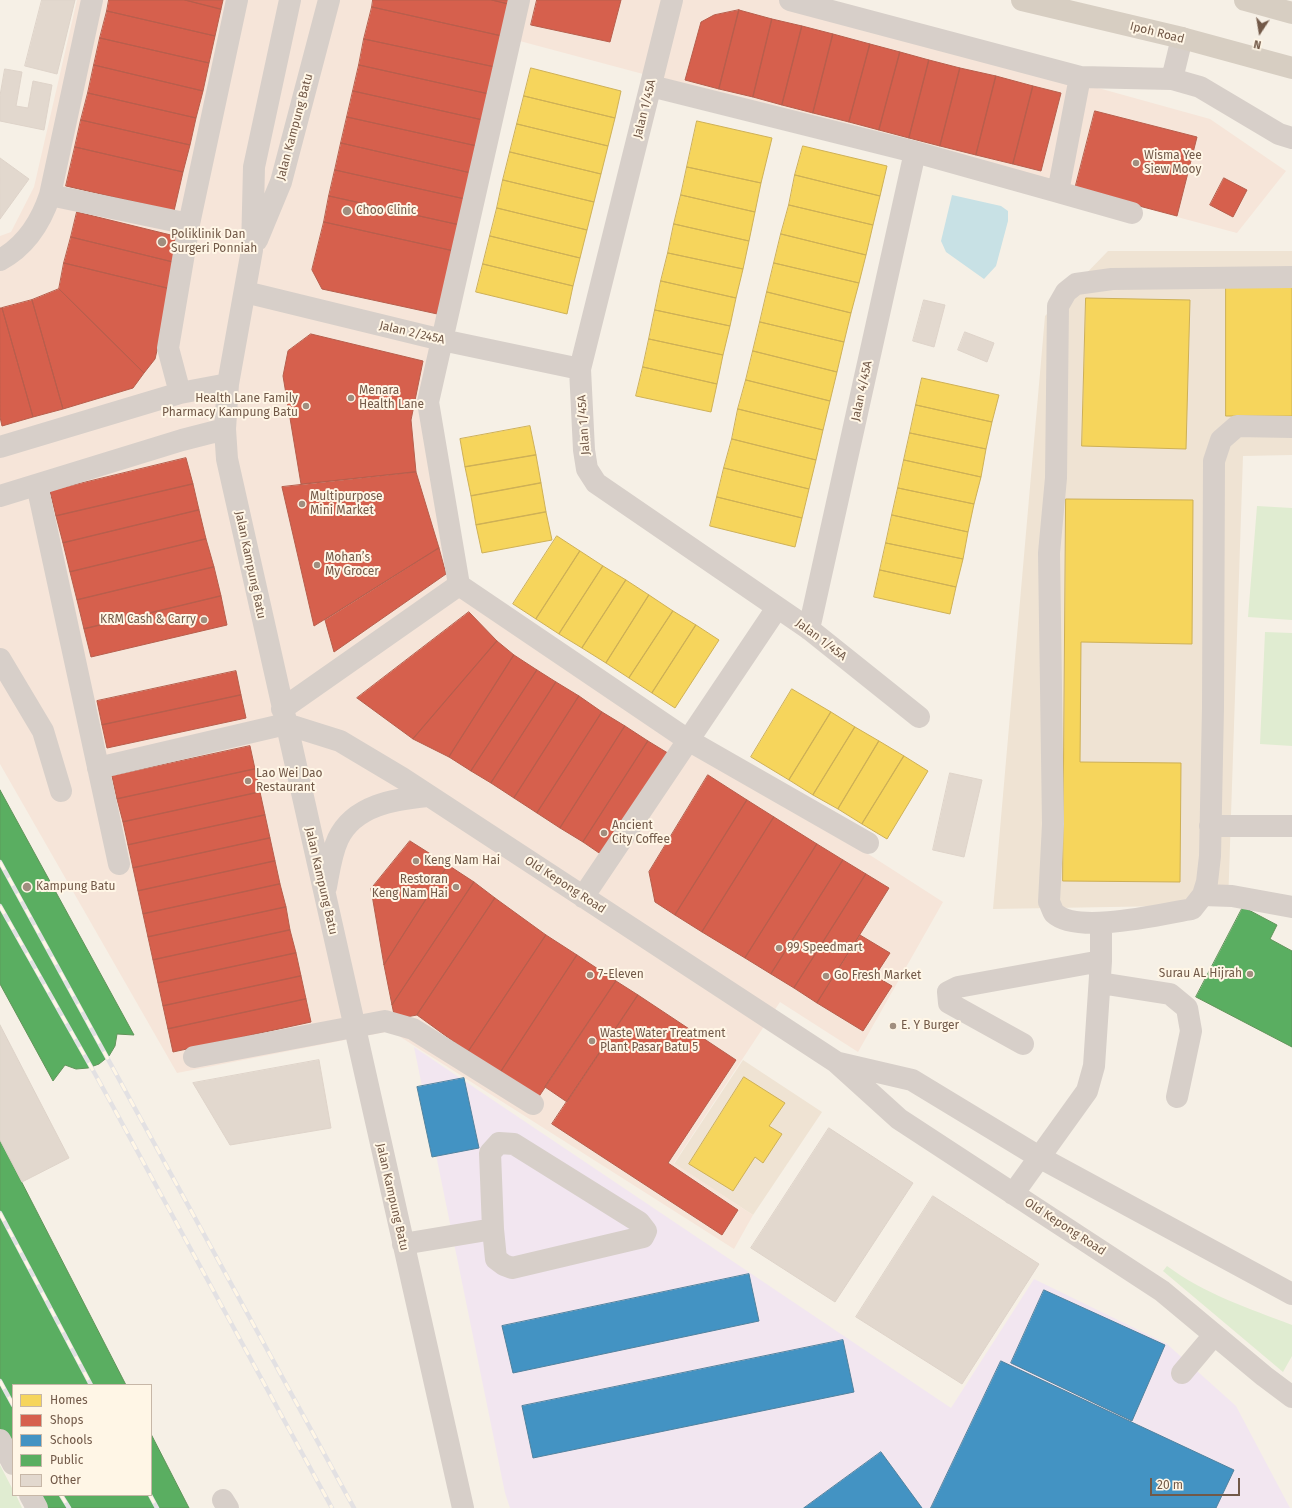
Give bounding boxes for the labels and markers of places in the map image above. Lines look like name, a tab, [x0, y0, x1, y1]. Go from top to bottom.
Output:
place label: Wisma Yee Siew Mooy	[1144, 149, 1202, 177]
marker: Wisma Yee Siew Mooy	[1131, 158, 1141, 168]
place label: Choo Clinic	[356, 204, 416, 218]
marker: Choo Clinic	[341, 205, 353, 217]
place label: Poliklinik Dan Surgeri Ponniah	[171, 228, 257, 256]
marker: Poliklinik Dan Surgeri Ponniah	[156, 236, 168, 248]
place label: Menara Health Lane	[359, 384, 424, 412]
place label: Health Lane Family Pharmacy Kampung Batu	[162, 392, 298, 420]
marker: Menara Health Lane	[346, 393, 356, 403]
marker: Health Lane Family Pharmacy Kampung Batu	[301, 401, 311, 411]
place label: Multipurpose Mini Market	[310, 490, 383, 518]
marker: Multipurpose Mini Market	[297, 499, 307, 509]
place label: Mohan’s My Grocer	[325, 551, 379, 579]
marker: Mohan’s My Grocer	[312, 560, 322, 570]
place label: KRM Cash & Carry	[100, 613, 196, 627]
marker: KRM Cash & Carry	[199, 615, 209, 625]
place label: Lao Wei Dao Restaurant	[256, 767, 323, 795]
marker: Lao Wei Dao Restaurant	[243, 776, 253, 786]
place label: Ancient City Coffee	[612, 819, 670, 847]
marker: Ancient City Coffee	[599, 828, 609, 838]
place label: Keng Nam Hai	[424, 854, 500, 868]
marker: Keng Nam Hai	[411, 856, 421, 866]
place label: Restoran Keng Nam Hai	[372, 873, 448, 901]
place label: Kampung Batu	[36, 880, 115, 894]
marker: Kampung Batu	[21, 881, 33, 893]
marker: Restoran Keng Nam Hai	[451, 882, 461, 892]
place label: 99 Speedmart	[787, 941, 862, 955]
marker: 99 Speedmart	[774, 943, 784, 953]
place label: Surau AL Hijrah	[1159, 967, 1242, 981]
place label: 7-Eleven	[598, 968, 644, 982]
place label: Go Fresh Market	[834, 969, 921, 983]
marker: Surau AL Hijrah	[1245, 969, 1255, 979]
marker: 7-Eleven	[585, 970, 595, 980]
marker: Go Fresh Market	[821, 971, 831, 981]
place label: E. Y Burger	[901, 1019, 959, 1033]
marker: E. Y Burger	[888, 1021, 898, 1031]
place label: Waste Water Treatment Plant Pasar Batu 5	[600, 1027, 726, 1055]
marker: Waste Water Treatment Plant Pasar Batu 5	[587, 1036, 597, 1046]

